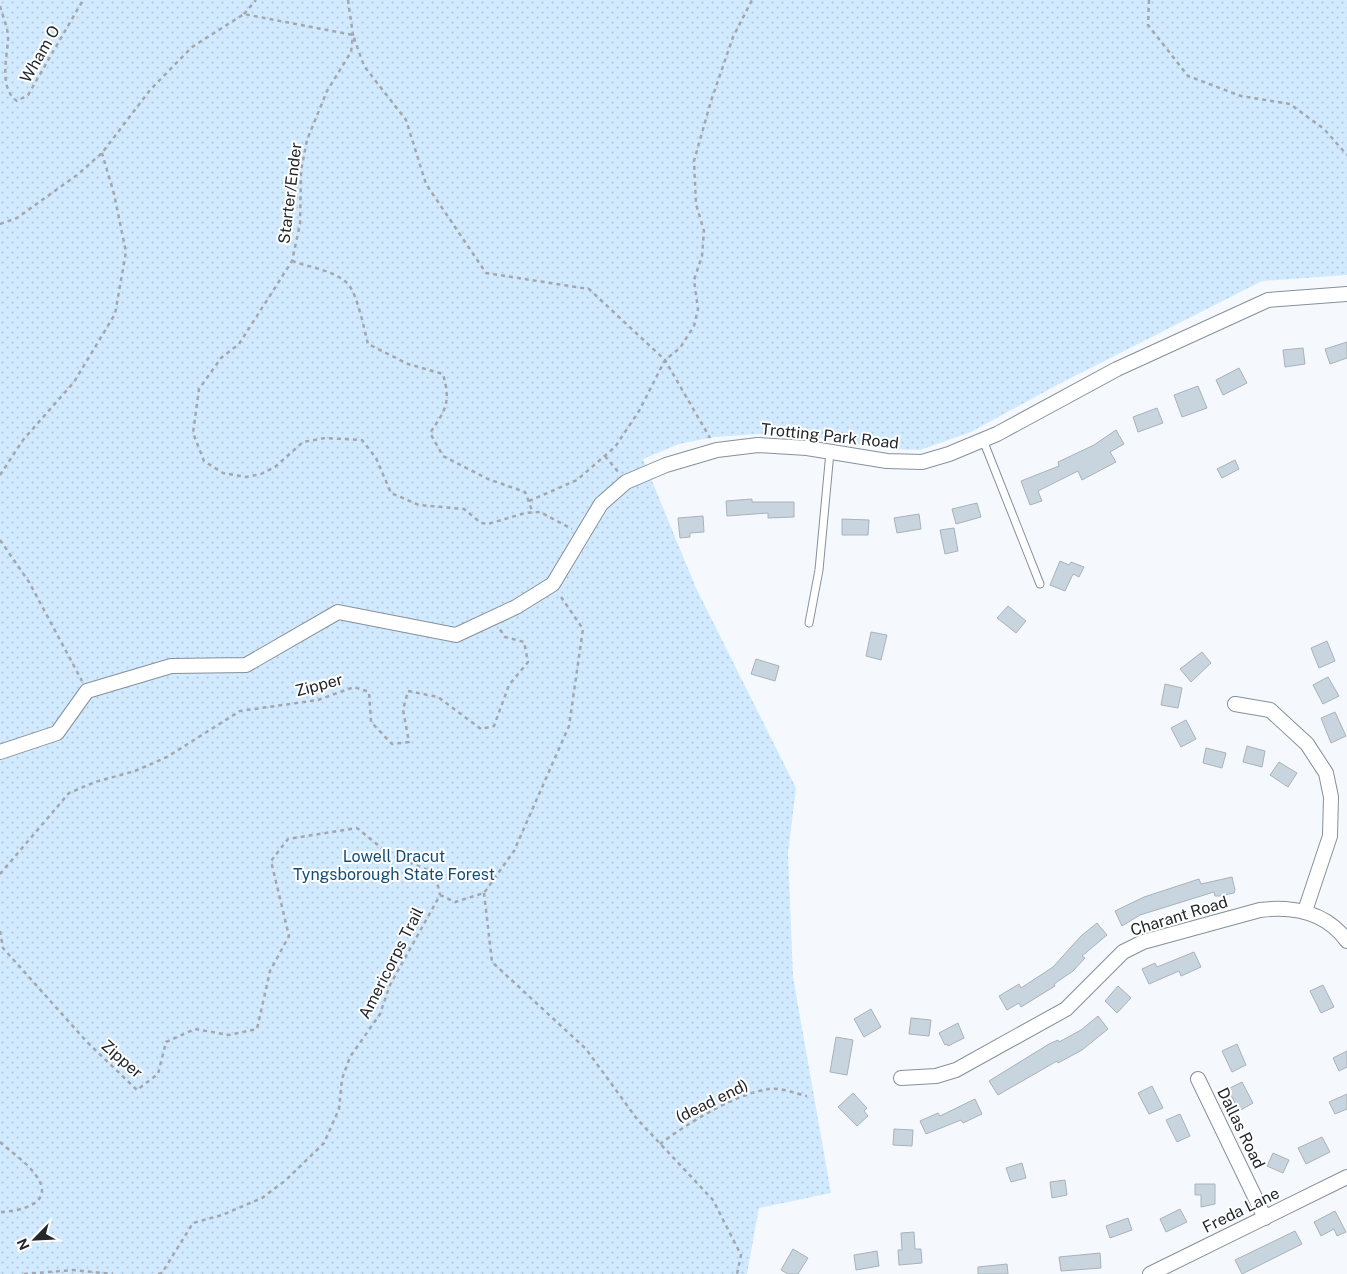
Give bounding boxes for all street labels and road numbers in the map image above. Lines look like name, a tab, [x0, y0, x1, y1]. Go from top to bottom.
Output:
street label: Wham O	[16, 22, 64, 86]
street label: Starter/Ender	[274, 141, 306, 245]
street label: Trotting Park Road	[760, 419, 900, 453]
street label: Zipper	[293, 670, 345, 700]
street label: Charant Road	[1128, 892, 1230, 940]
street label: Americorps Trail	[355, 904, 427, 1022]
street label: Zipper	[98, 1036, 146, 1082]
street label: (dead end)	[673, 1075, 751, 1127]
street label: Dallas Road	[1213, 1084, 1269, 1172]
street label: Freda Lane	[1199, 1183, 1283, 1237]

